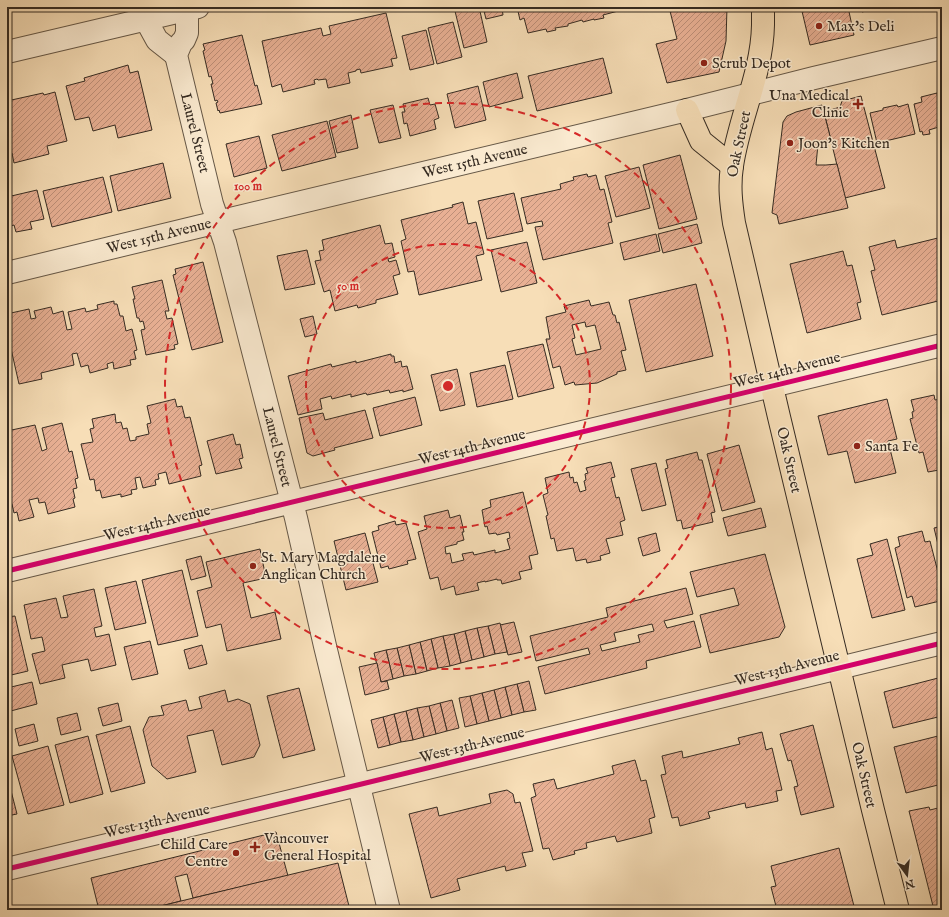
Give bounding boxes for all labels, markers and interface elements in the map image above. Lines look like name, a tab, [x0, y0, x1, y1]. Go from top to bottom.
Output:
place label: Max's Deli	[827, 17, 895, 36]
marker: Max's Deli	[814, 21, 824, 31]
place label: Scrub Depot	[712, 54, 791, 73]
marker: Scrub Depot	[699, 58, 709, 68]
place label: Una Medical Clinic	[769, 86, 850, 122]
street label: Laurel Street	[176, 91, 214, 175]
marker: Una Medical Clinic	[852, 98, 864, 110]
street label: Oak Street	[723, 109, 755, 179]
place label: Joon's Kitchen	[796, 134, 890, 153]
marker: Joon's Kitchen	[785, 138, 795, 148]
street label: West 15th Avenue	[421, 140, 530, 182]
text: 100 m	[234, 179, 263, 194]
street label: West 15th Avenue	[105, 214, 214, 258]
text: 50 m	[337, 279, 360, 294]
street label: West 14th Avenue	[732, 348, 842, 392]
centre of rings	[441, 379, 455, 393]
street label: Laurel Street	[258, 405, 296, 489]
street label: West 14th Avenue	[417, 425, 527, 469]
street label: Oak Street	[772, 425, 806, 495]
place label: Santa Fe	[865, 437, 918, 456]
marker: Santa Fe	[852, 441, 862, 451]
street label: West 14th Avenue	[102, 501, 212, 545]
place label: St. Mary Magdalene Anglican Church	[260, 548, 386, 584]
marker: St. Mary Magdalene Anglican Church	[248, 561, 258, 571]
street label: West 13th Avenue	[733, 646, 842, 690]
street label: West 13th Avenue	[418, 723, 527, 767]
street label: Oak Street	[847, 740, 881, 810]
street label: West 13th Avenue	[102, 800, 212, 842]
place label: Vancouver General Hospital	[263, 829, 372, 865]
place label: Child Care Centre	[160, 835, 228, 871]
marker: Vancouver General Hospital	[249, 841, 261, 853]
marker: Child Care Centre	[231, 848, 241, 858]
north arrow	[887, 855, 927, 895]
text: N	[902, 875, 917, 892]

